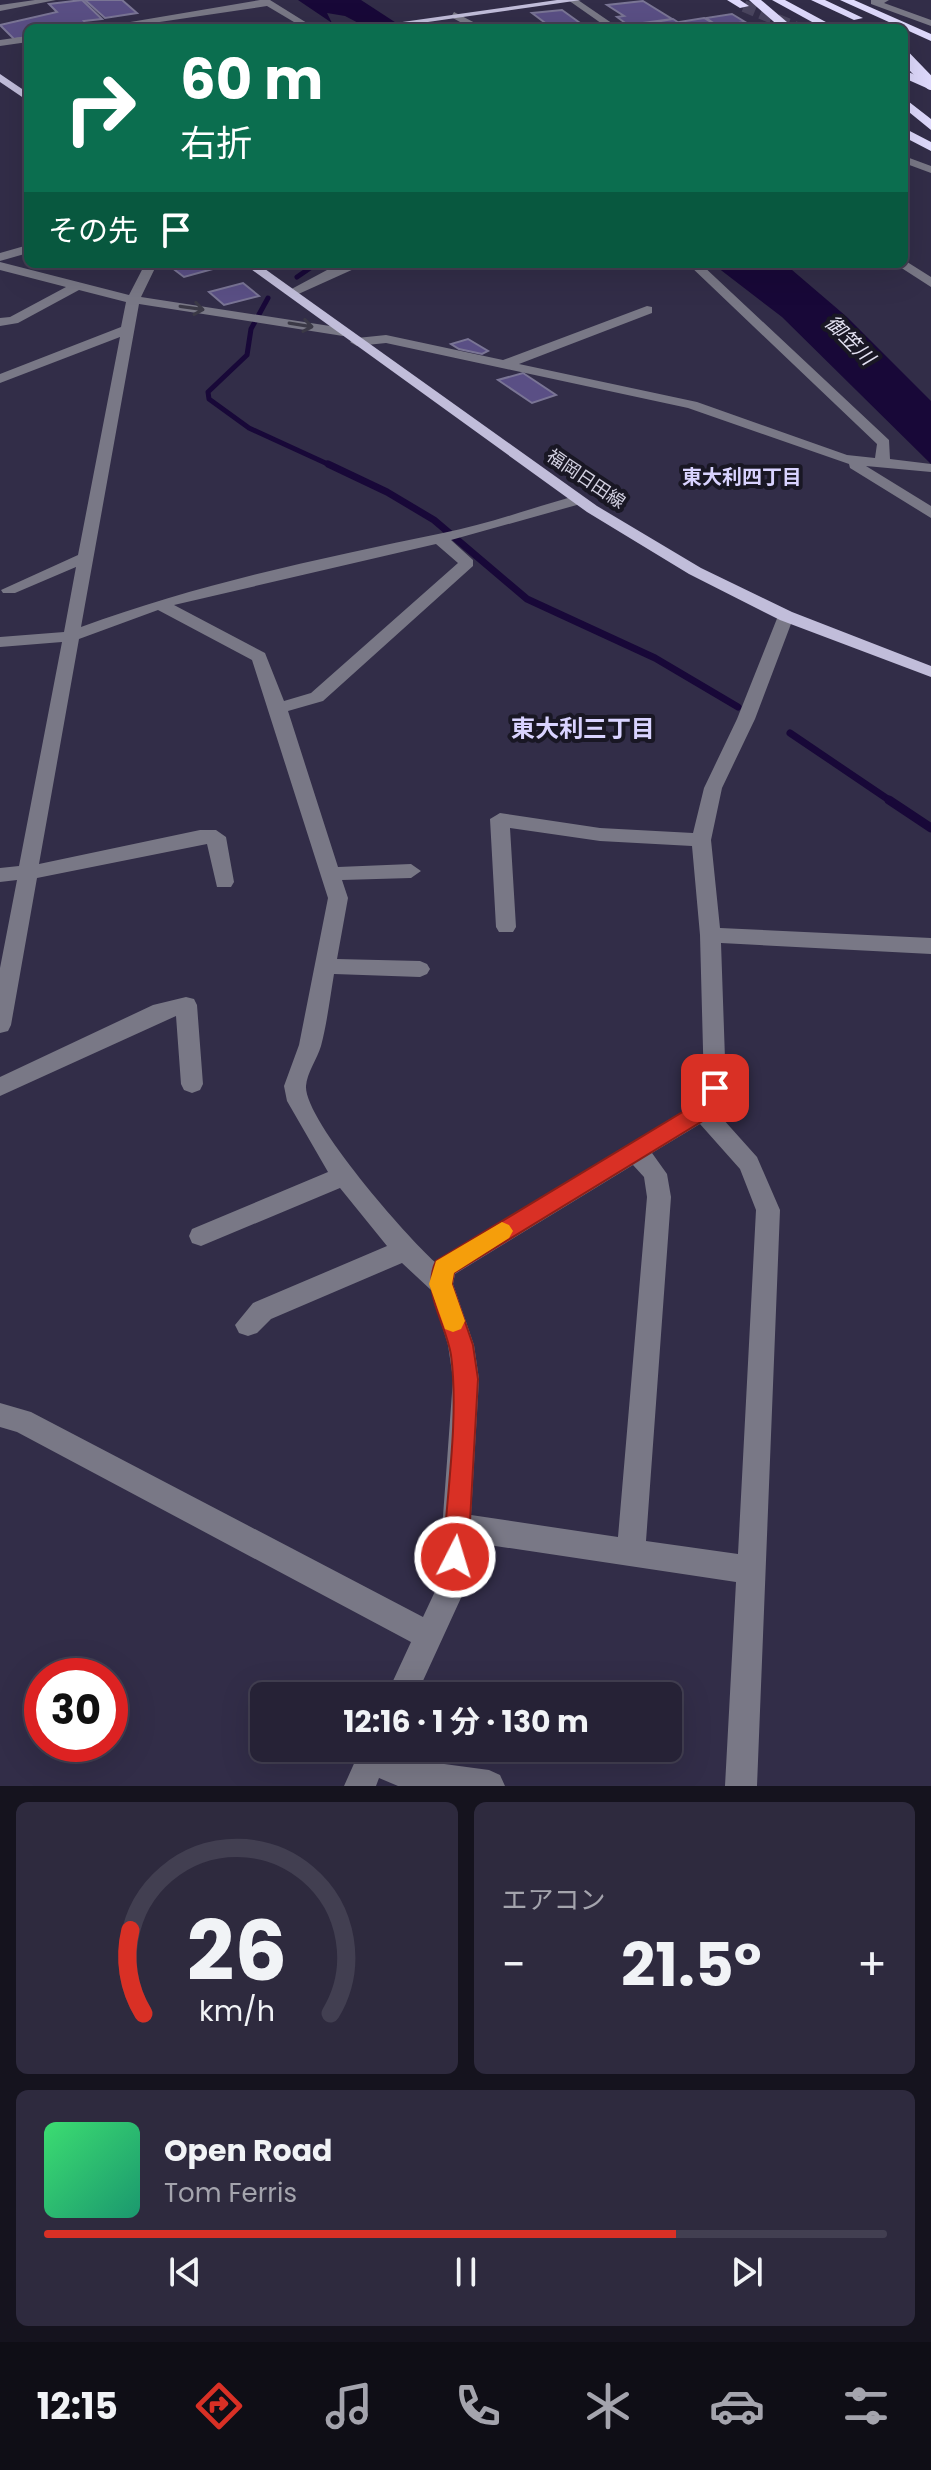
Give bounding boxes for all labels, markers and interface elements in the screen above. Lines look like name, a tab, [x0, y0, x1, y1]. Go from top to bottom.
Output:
text: 60 m	[180, 40, 323, 119]
icon: right	[48, 56, 152, 160]
text: 右折	[180, 118, 252, 169]
icon: arrive	[154, 208, 198, 252]
text: その先	[48, 209, 138, 252]
one-way arrow	[179, 301, 204, 316]
water label: 御笠川	[819, 309, 883, 373]
one-way arrow	[288, 319, 314, 334]
street label: 福岡日田線	[542, 443, 631, 514]
district label: 東大利四丁目	[682, 463, 802, 491]
district label: 東大利三丁目	[511, 712, 655, 745]
pin	[681, 1054, 749, 1122]
icon: arrive	[693, 1066, 737, 1110]
position arrow	[413, 1515, 497, 1599]
speed limit sign: 30	[24, 1658, 128, 1762]
text: 12:16 · 1 分 · 130 m	[343, 1700, 589, 1743]
text: エアコン	[502, 1882, 606, 1918]
text: 26	[186, 1893, 287, 2009]
text: 21.5°	[621, 1923, 762, 2007]
text: −	[502, 1934, 526, 1995]
text: +	[857, 1934, 887, 1995]
text: km/h	[199, 1991, 275, 2031]
text: Open Road	[164, 2129, 332, 2172]
text: Tom Ferris	[164, 2175, 297, 2211]
icon: previous	[163, 2250, 207, 2294]
icon: pause	[444, 2250, 488, 2294]
icon: next	[725, 2250, 769, 2294]
icon: directions	[191, 2378, 247, 2434]
icon: music	[321, 2378, 377, 2434]
icon: phone	[450, 2378, 506, 2434]
icon: climate	[580, 2378, 636, 2434]
icon: car	[709, 2378, 765, 2434]
icon: filters	[838, 2378, 894, 2434]
text: 12:15	[37, 2381, 118, 2432]

